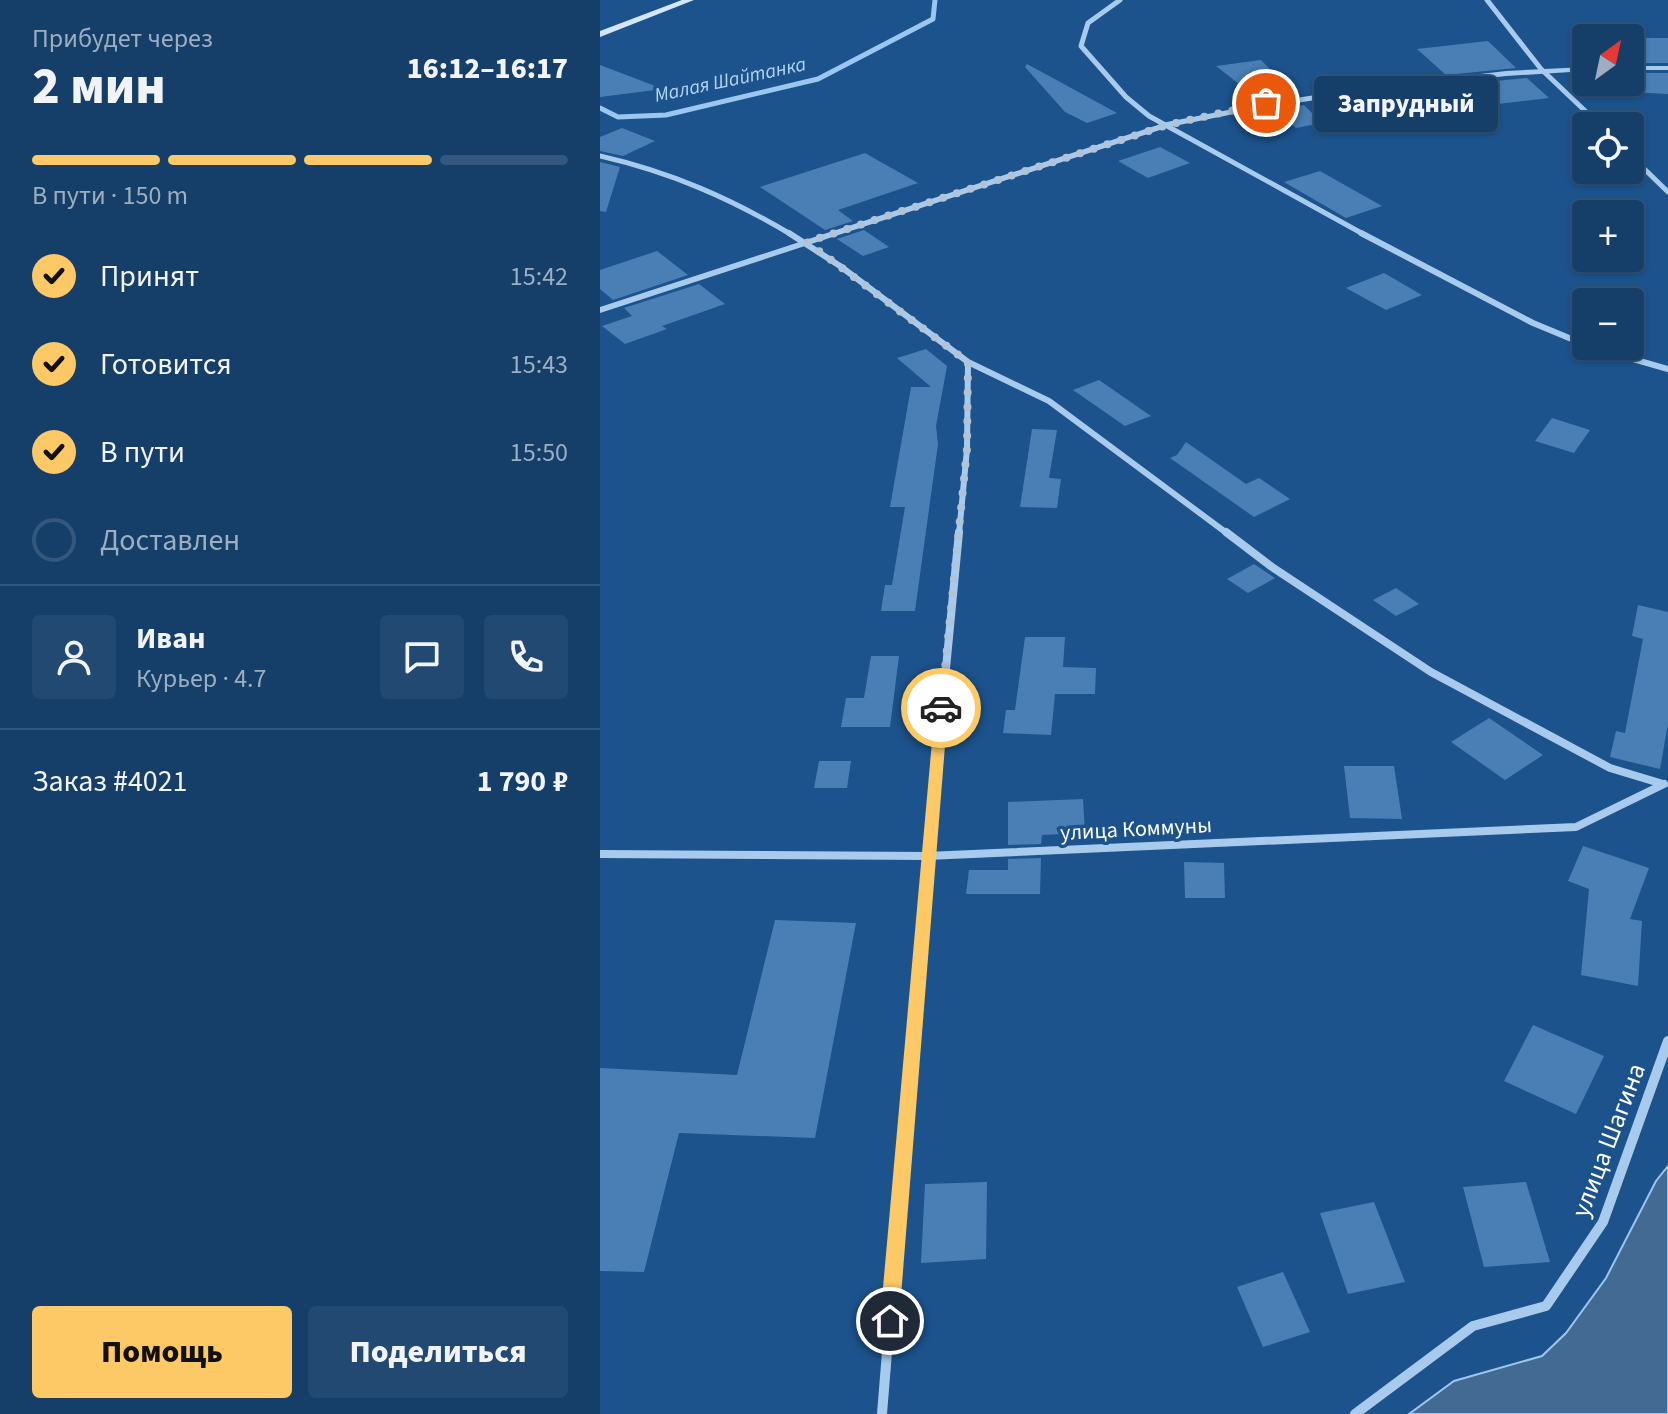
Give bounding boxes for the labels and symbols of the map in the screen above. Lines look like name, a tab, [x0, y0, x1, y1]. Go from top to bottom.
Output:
north arrow	[1572, 24, 1644, 96]
water label: Малая Шайтанка	[652, 50, 809, 110]
pin	[1232, 69, 1300, 137]
callout: Запрудный	[1314, 75, 1498, 131]
courier	[901, 668, 981, 748]
street label: улица Коммуны	[1059, 809, 1213, 849]
street label: улица Шагина	[1562, 1058, 1655, 1223]
pin	[856, 1287, 924, 1355]

